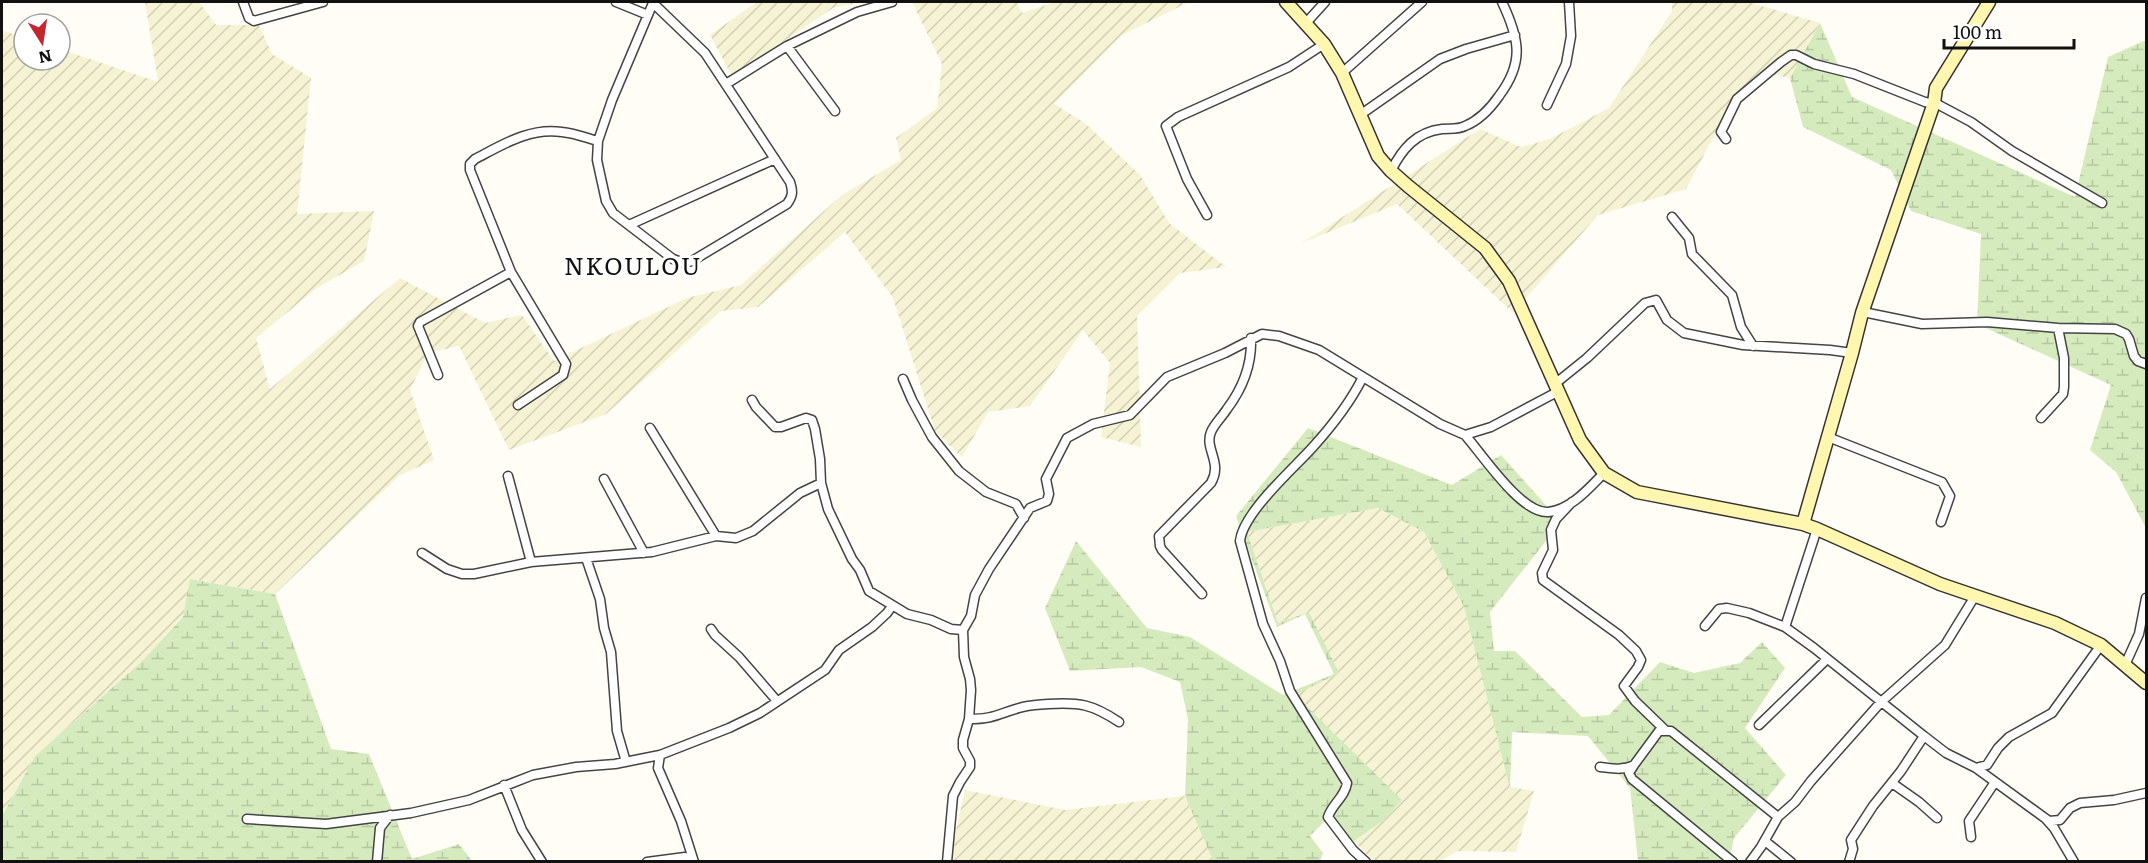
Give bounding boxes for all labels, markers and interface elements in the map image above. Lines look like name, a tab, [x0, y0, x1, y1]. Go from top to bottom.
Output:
north arrow	[12, 12, 72, 72]
scale bar	[1944, 12, 2074, 50]
text: 100 m	[1953, 18, 2002, 45]
text: N	[36, 45, 54, 71]
district label: NKOULOU	[564, 247, 702, 282]

